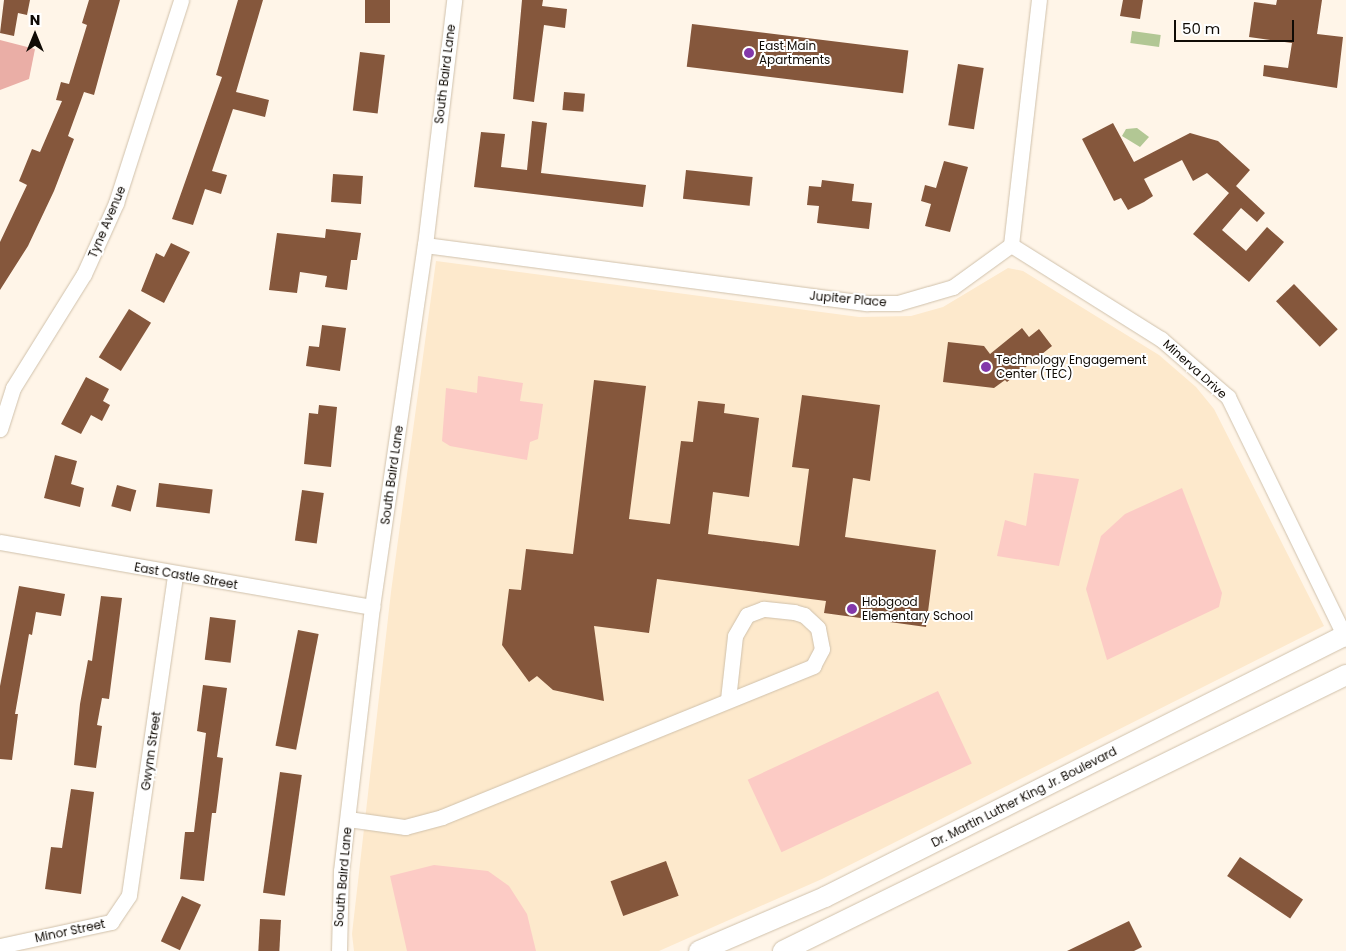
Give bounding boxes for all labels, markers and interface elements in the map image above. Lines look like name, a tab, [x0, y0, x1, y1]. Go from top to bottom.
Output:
north arrow	[10, 10, 60, 60]
text: N	[30, 10, 40, 30]
scale bar	[1176, 10, 1296, 42]
text: 50 m	[1182, 18, 1220, 39]
street label: South Baird Lane	[432, 23, 458, 125]
place label: East Main Apartments	[759, 39, 830, 67]
marker: East Main Apartments	[743, 47, 755, 59]
street label: Tyne Avenue	[85, 184, 129, 260]
street label: Jupiter Place	[809, 288, 887, 310]
street label: Minerva Drive	[1160, 337, 1230, 401]
place label: Technology Engagement Center (TEC)	[996, 353, 1146, 381]
marker: Technology Engagement Center (TEC)	[980, 361, 992, 373]
street label: South Baird Lane	[378, 424, 406, 526]
street label: East Castle Street	[133, 560, 239, 592]
place label: Hobgood Elementary School	[862, 595, 973, 623]
marker: Hobgood Elementary School	[846, 603, 858, 615]
street label: Gwynn Street	[138, 711, 164, 791]
street label: Dr. Martin Luther King Jr. Boulevard	[929, 744, 1119, 850]
street label: South Baird Lane	[331, 826, 355, 928]
street label: Minor Street	[34, 917, 106, 945]

